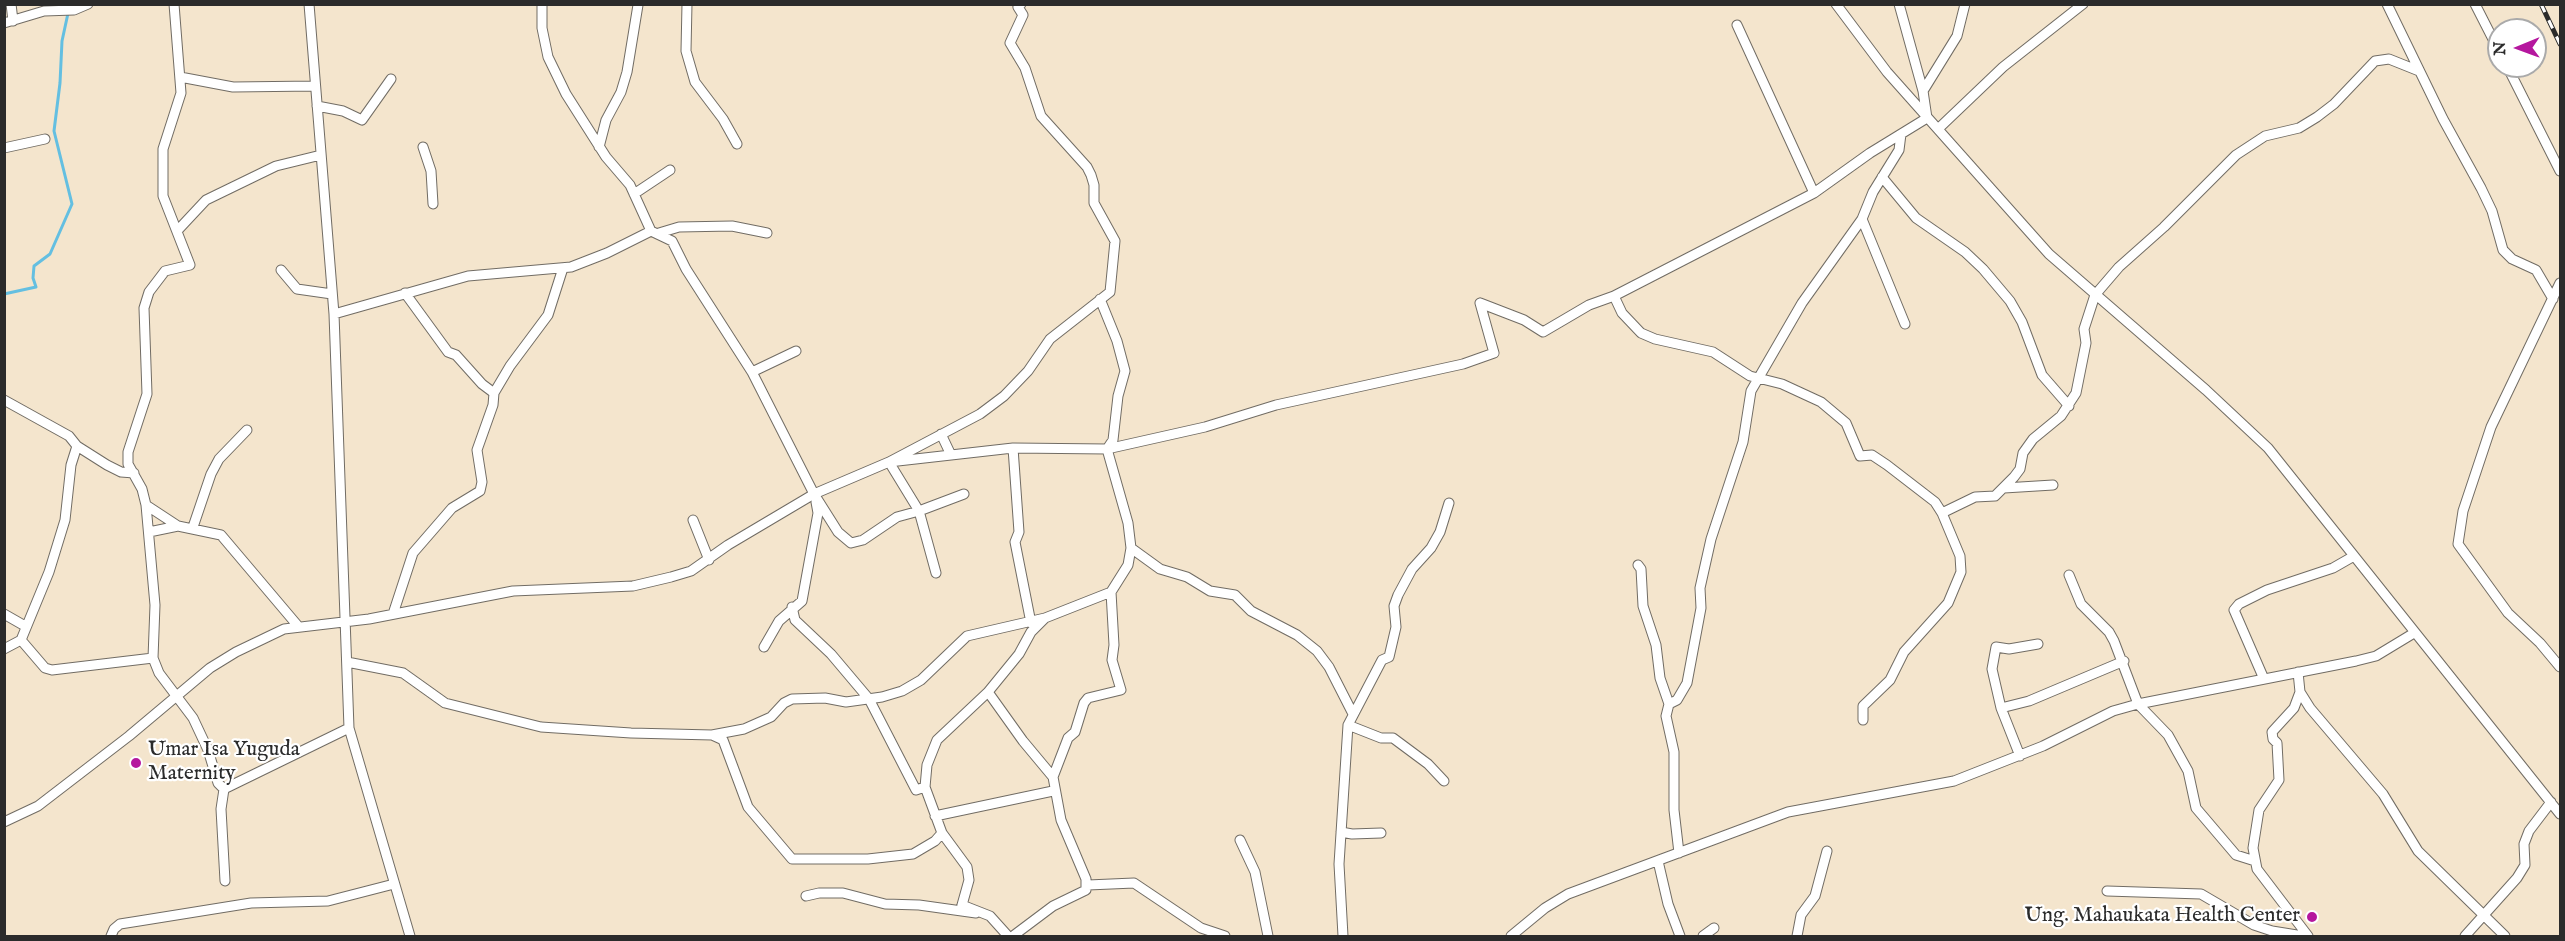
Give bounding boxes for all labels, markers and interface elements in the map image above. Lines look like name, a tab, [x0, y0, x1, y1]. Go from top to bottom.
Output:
north arrow	[2487, 18, 2547, 78]
text: N	[2491, 41, 2511, 55]
place label: Umar Isa Yuguda Maternity	[148, 738, 300, 788]
marker: Umar Isa Yuguda Maternity	[129, 756, 143, 770]
place label: Ung. Mahaukata Health Center	[2025, 904, 2300, 930]
marker: Ung. Mahaukata Health Center	[2305, 910, 2319, 924]

